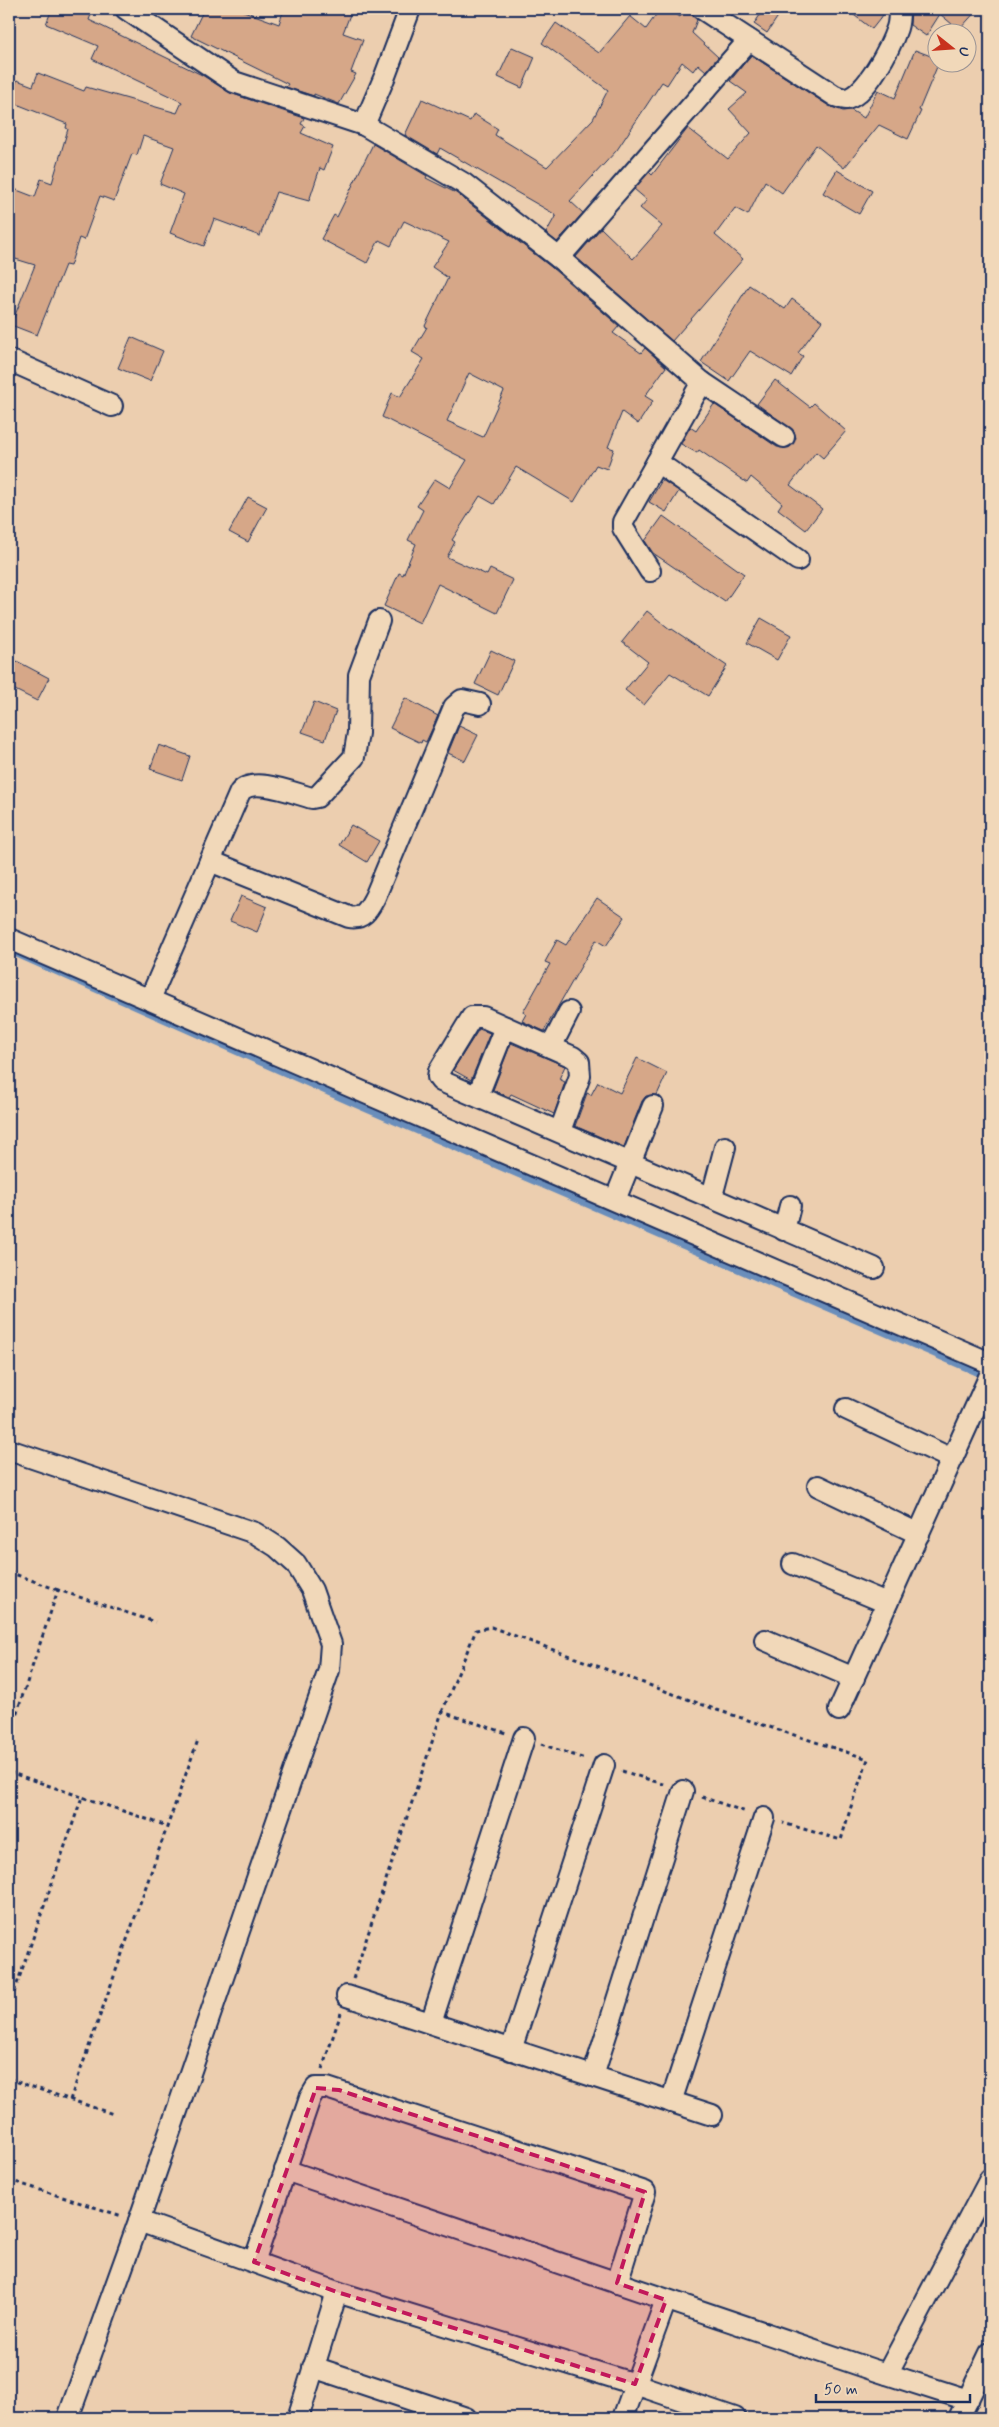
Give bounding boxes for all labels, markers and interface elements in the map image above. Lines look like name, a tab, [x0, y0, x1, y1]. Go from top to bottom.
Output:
north arrow	[926, 22, 976, 72]
text: U	[954, 45, 973, 58]
scale bar	[816, 2372, 970, 2404]
text: 50 m	[824, 2380, 858, 2400]

